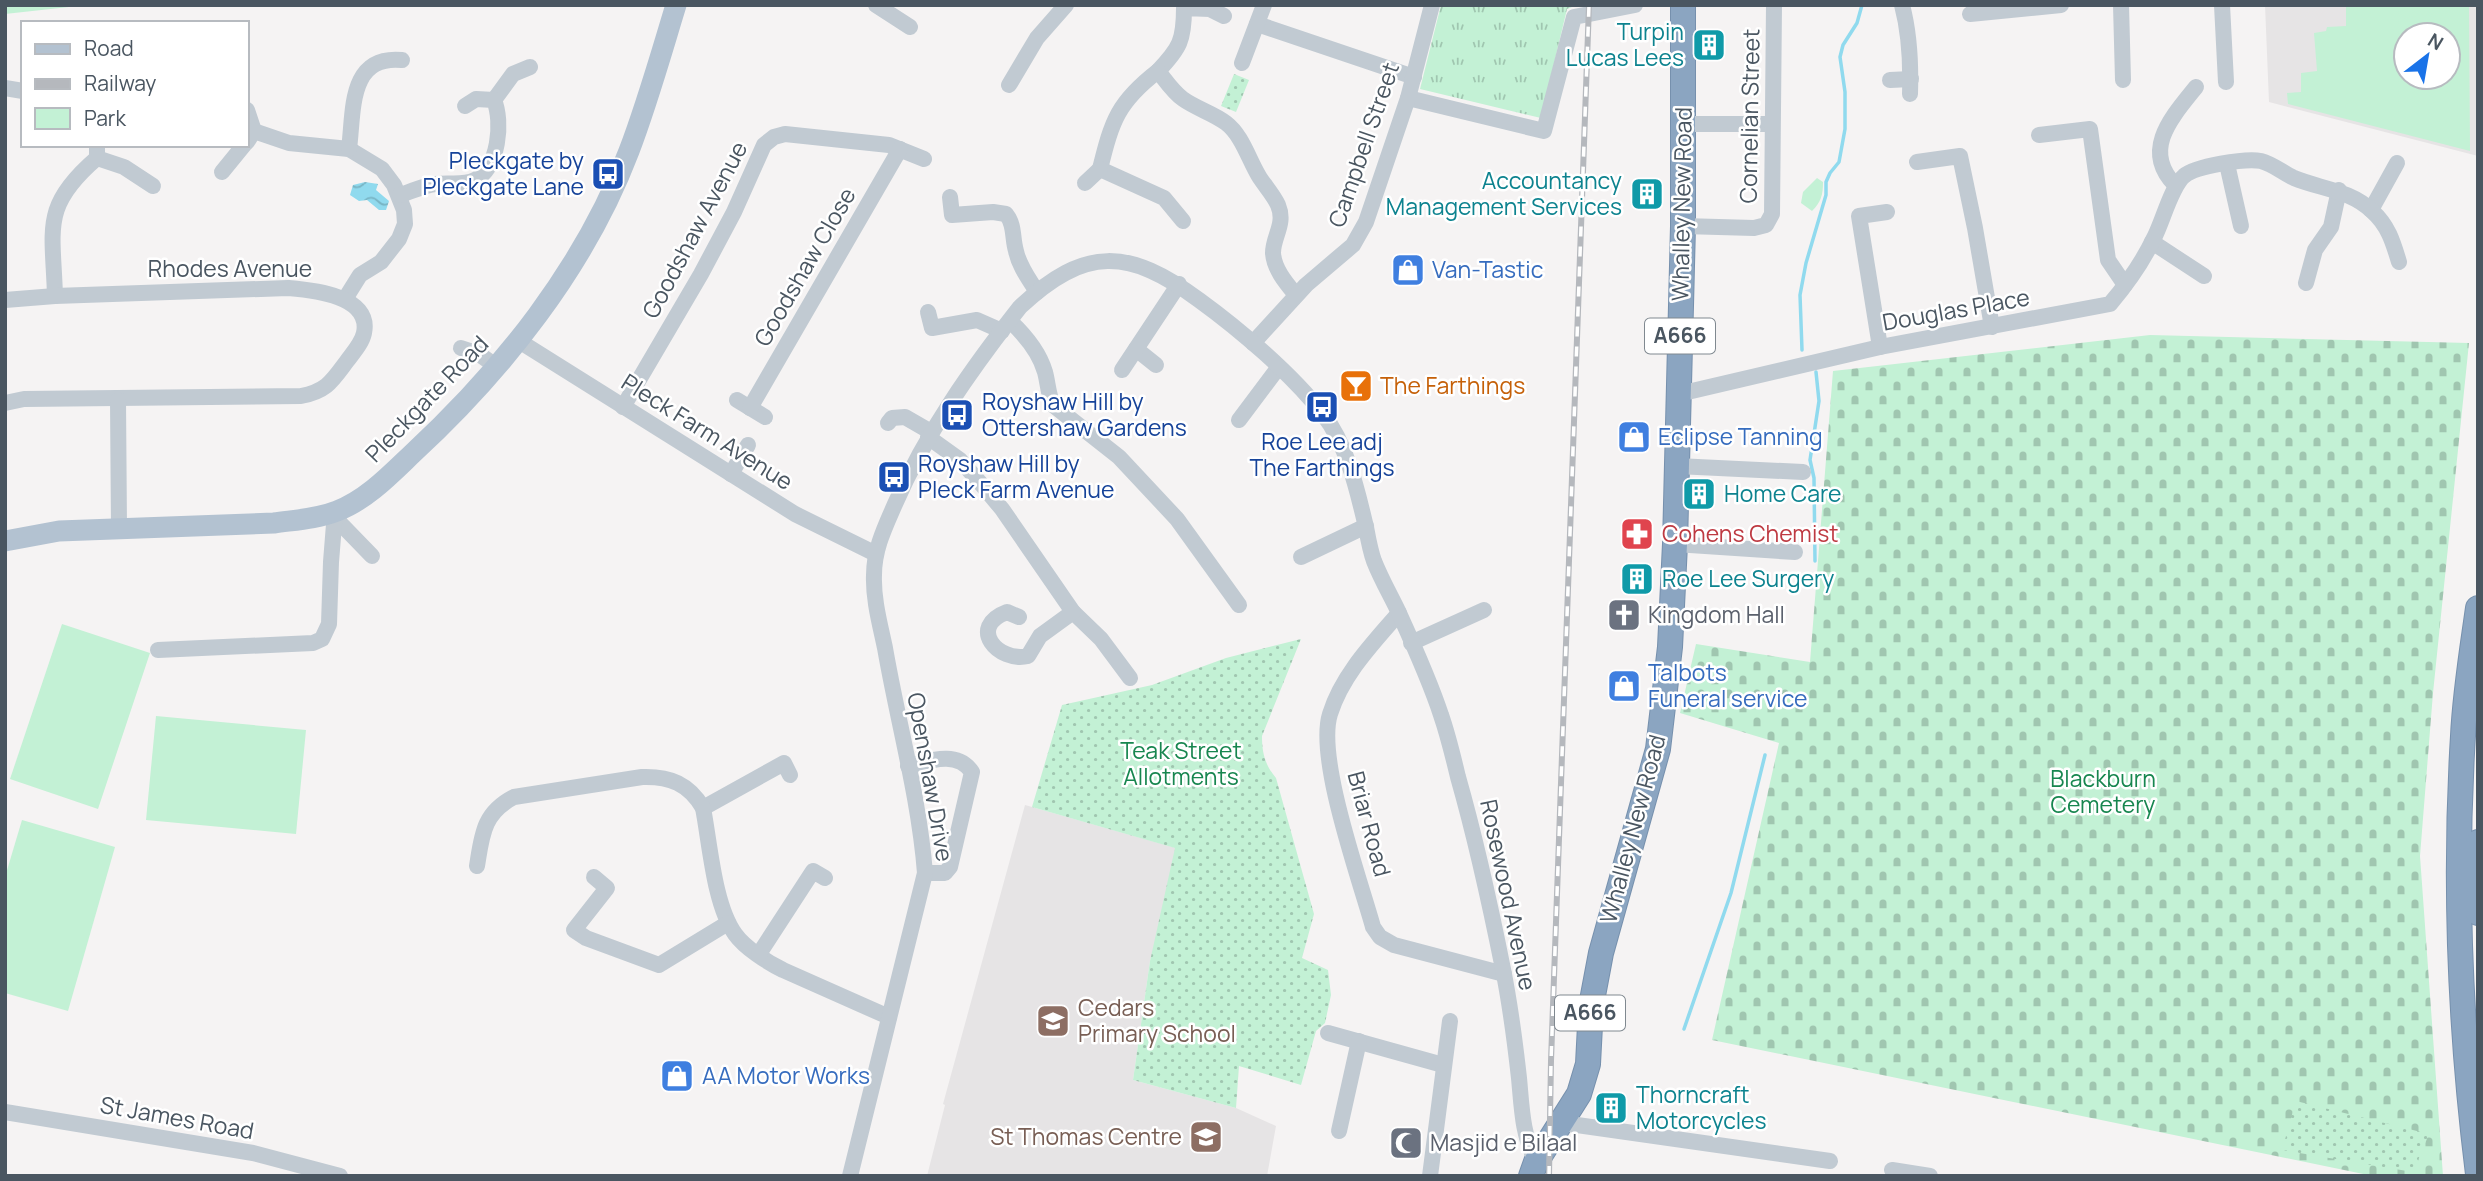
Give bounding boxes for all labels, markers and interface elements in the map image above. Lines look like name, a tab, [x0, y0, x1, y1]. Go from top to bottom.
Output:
place label: Turpin Lucas Lees	[1566, 15, 1684, 73]
legend	[21, 21, 248, 147]
north arrow	[2392, 21, 2462, 91]
building icon: Turpin Lucas Lees	[1690, 26, 1728, 64]
text: N	[2423, 27, 2448, 56]
street label: Cornelian Street	[1731, 28, 1767, 204]
text: Road	[84, 34, 134, 62]
street label: Campbell Street	[1320, 58, 1406, 231]
text: Railway	[84, 69, 156, 97]
text: Park	[84, 104, 126, 132]
street label: Whalley New Road	[1663, 107, 1699, 301]
street label: Goodshaw Avenue	[634, 135, 754, 324]
place label: Pleckgate by Pleckgate Lane	[422, 144, 584, 202]
bus stop icon: Pleckgate by Pleckgate Lane	[589, 155, 627, 193]
place label: Accountancy Management Services	[1386, 164, 1622, 222]
building icon: Accountancy Management Services	[1628, 175, 1666, 213]
street label: Goodshaw Close	[746, 181, 863, 352]
shop icon: Van-Tastic	[1389, 251, 1427, 289]
street label: Rhodes Avenue	[148, 252, 312, 284]
place label: Van-Tastic	[1432, 253, 1543, 285]
street label: Douglas Place	[1880, 280, 2032, 338]
road number: A666	[1645, 318, 1715, 354]
street label: Pleckgate Road	[358, 328, 495, 469]
street label: Pleck Farm Avenue	[616, 366, 799, 497]
bar icon: The Farthings	[1337, 367, 1375, 405]
place label: The Farthings	[1380, 369, 1525, 401]
place label: Royshaw Hill by Ottershaw Gardens	[982, 385, 1187, 443]
bus stop icon: Roe Lee adj The Farthings	[1303, 388, 1341, 426]
bus stop icon: Royshaw Hill by Ottershaw Gardens	[938, 396, 976, 434]
shop icon: Eclipse Tanning	[1615, 418, 1653, 456]
place label: Eclipse Tanning	[1658, 420, 1823, 452]
place label: Roe Lee adj The Farthings	[1249, 425, 1395, 483]
place label: Royshaw Hill by Pleck Farm Avenue	[918, 447, 1114, 505]
bus stop icon: Royshaw Hill by Pleck Farm Avenue	[875, 458, 913, 496]
building icon: Home Care	[1680, 475, 1718, 513]
place label: Home Care	[1724, 477, 1842, 509]
pharmacy icon: Cohens Chemist	[1618, 515, 1656, 553]
place label: Cohens Chemist	[1662, 517, 1839, 549]
building icon: Roe Lee Surgery	[1618, 560, 1656, 598]
place label: Roe Lee Surgery	[1662, 562, 1834, 594]
church icon: Kingdom Hall	[1605, 596, 1643, 634]
place label: Kingdom Hall	[1648, 598, 1785, 630]
place label: Talbots Funeral service	[1648, 656, 1808, 714]
shop icon: Talbots Funeral service	[1605, 667, 1643, 705]
street label: Openshaw Drive	[900, 690, 962, 864]
street label: Whalley New Road	[1591, 731, 1673, 927]
park label: Teak Street Allotments	[1120, 734, 1242, 792]
park label: Blackburn Cemetery	[2050, 762, 2156, 820]
street label: Briar Road	[1341, 767, 1399, 880]
street label: Rosewood Avenue	[1473, 796, 1545, 993]
place label: Cedars Primary School	[1078, 991, 1236, 1049]
road number: A666	[1555, 996, 1625, 1030]
school or university icon: Cedars Primary School	[1034, 1002, 1072, 1040]
shop icon: AA Motor Works	[658, 1057, 696, 1095]
place label: AA Motor Works	[702, 1059, 870, 1091]
place label: Thorncraft Motorcycles	[1636, 1078, 1767, 1136]
street label: St James Road	[98, 1088, 257, 1146]
building icon: Thorncraft Motorcycles	[1592, 1089, 1630, 1127]
school or university icon: St Thomas Centre	[1187, 1118, 1225, 1156]
place label: St Thomas Centre	[990, 1120, 1182, 1152]
mosque icon: Masjid e Bilaal	[1387, 1124, 1425, 1162]
place label: Masjid e Bilaal	[1430, 1126, 1577, 1158]

